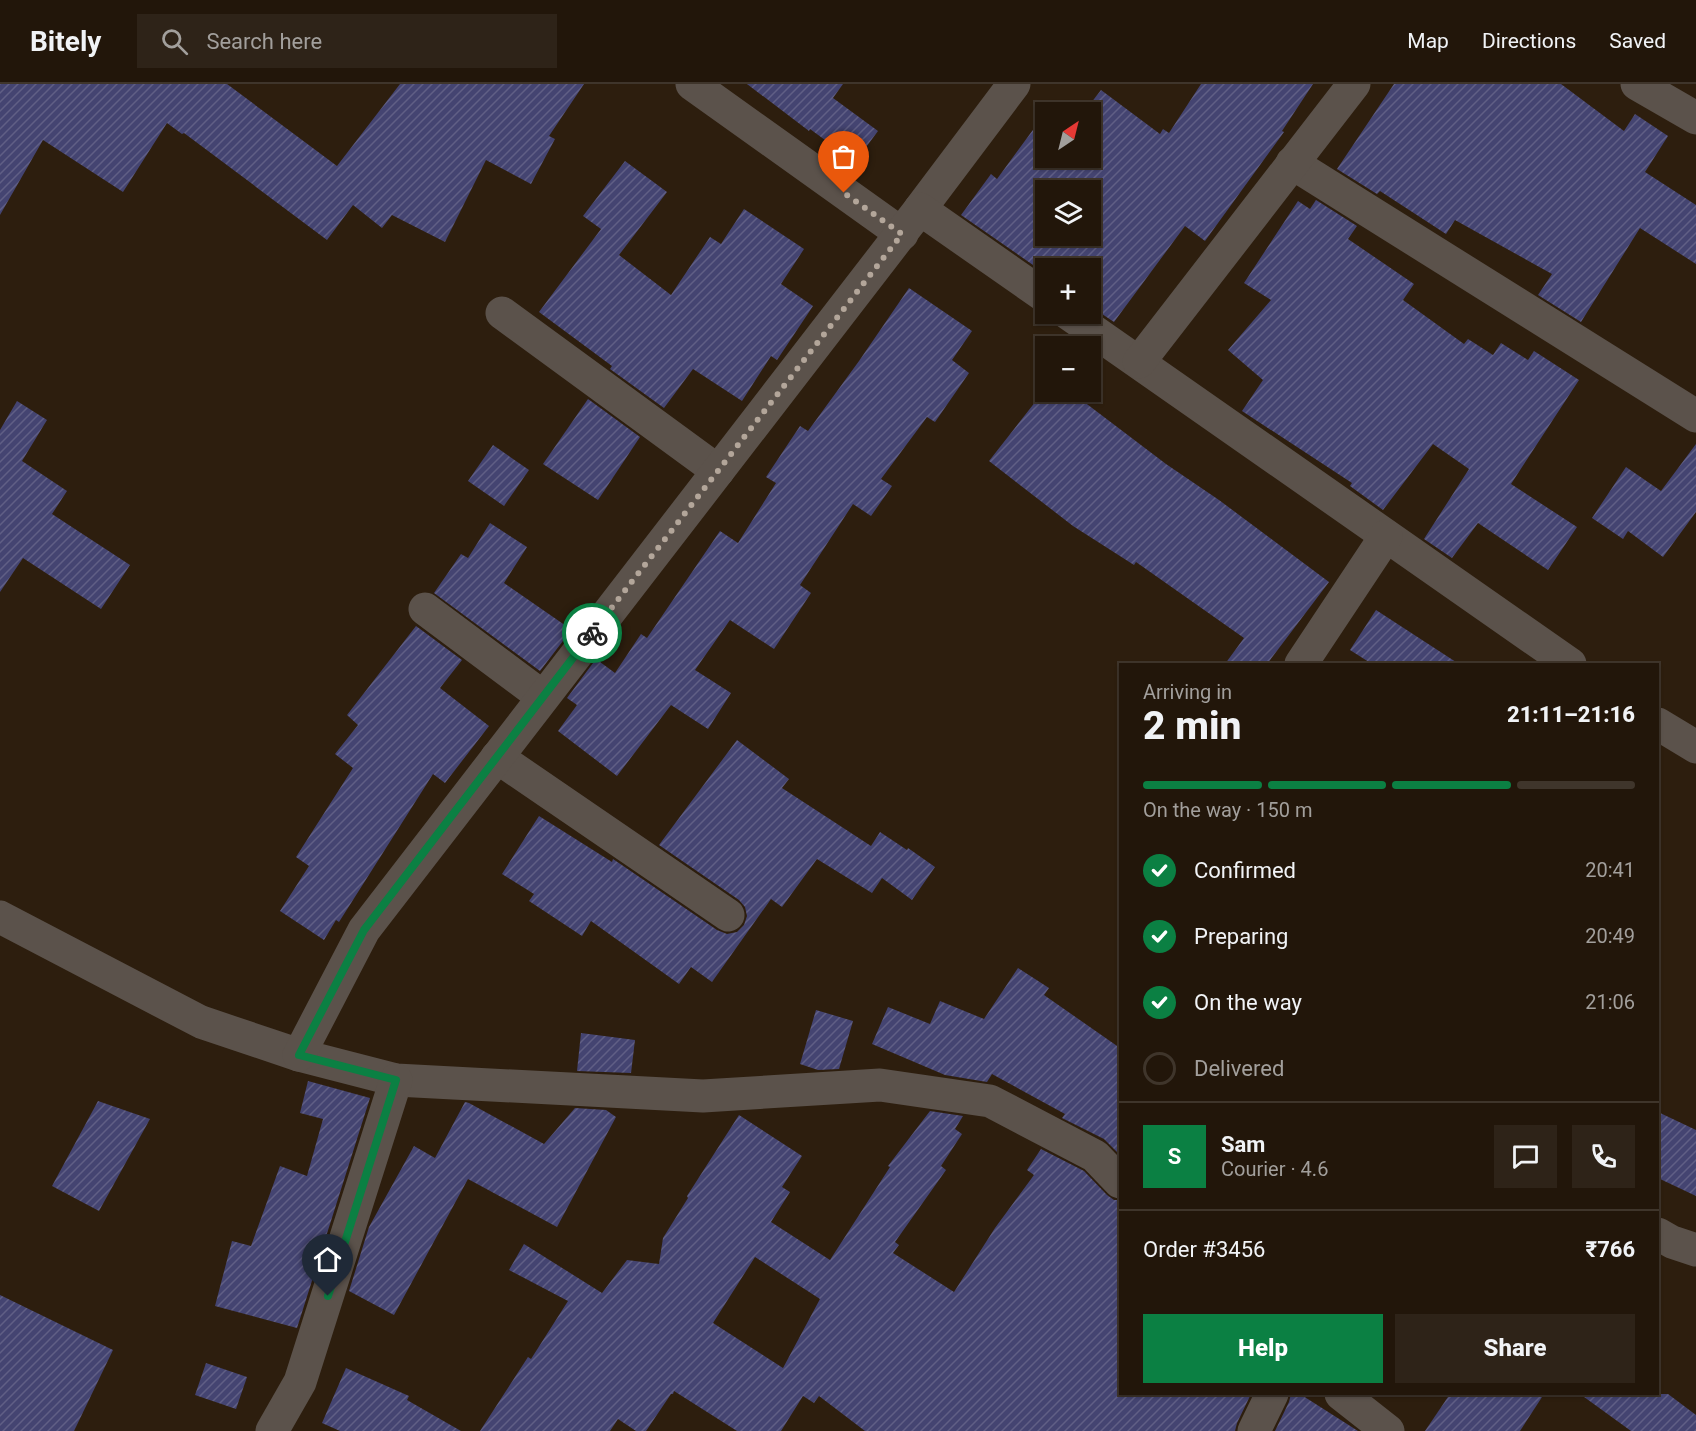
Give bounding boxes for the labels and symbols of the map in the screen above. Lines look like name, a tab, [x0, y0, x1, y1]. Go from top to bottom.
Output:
north arrow	[1035, 102, 1101, 168]
pin	[818, 131, 869, 193]
courier	[562, 603, 622, 663]
pin	[302, 1234, 353, 1296]

